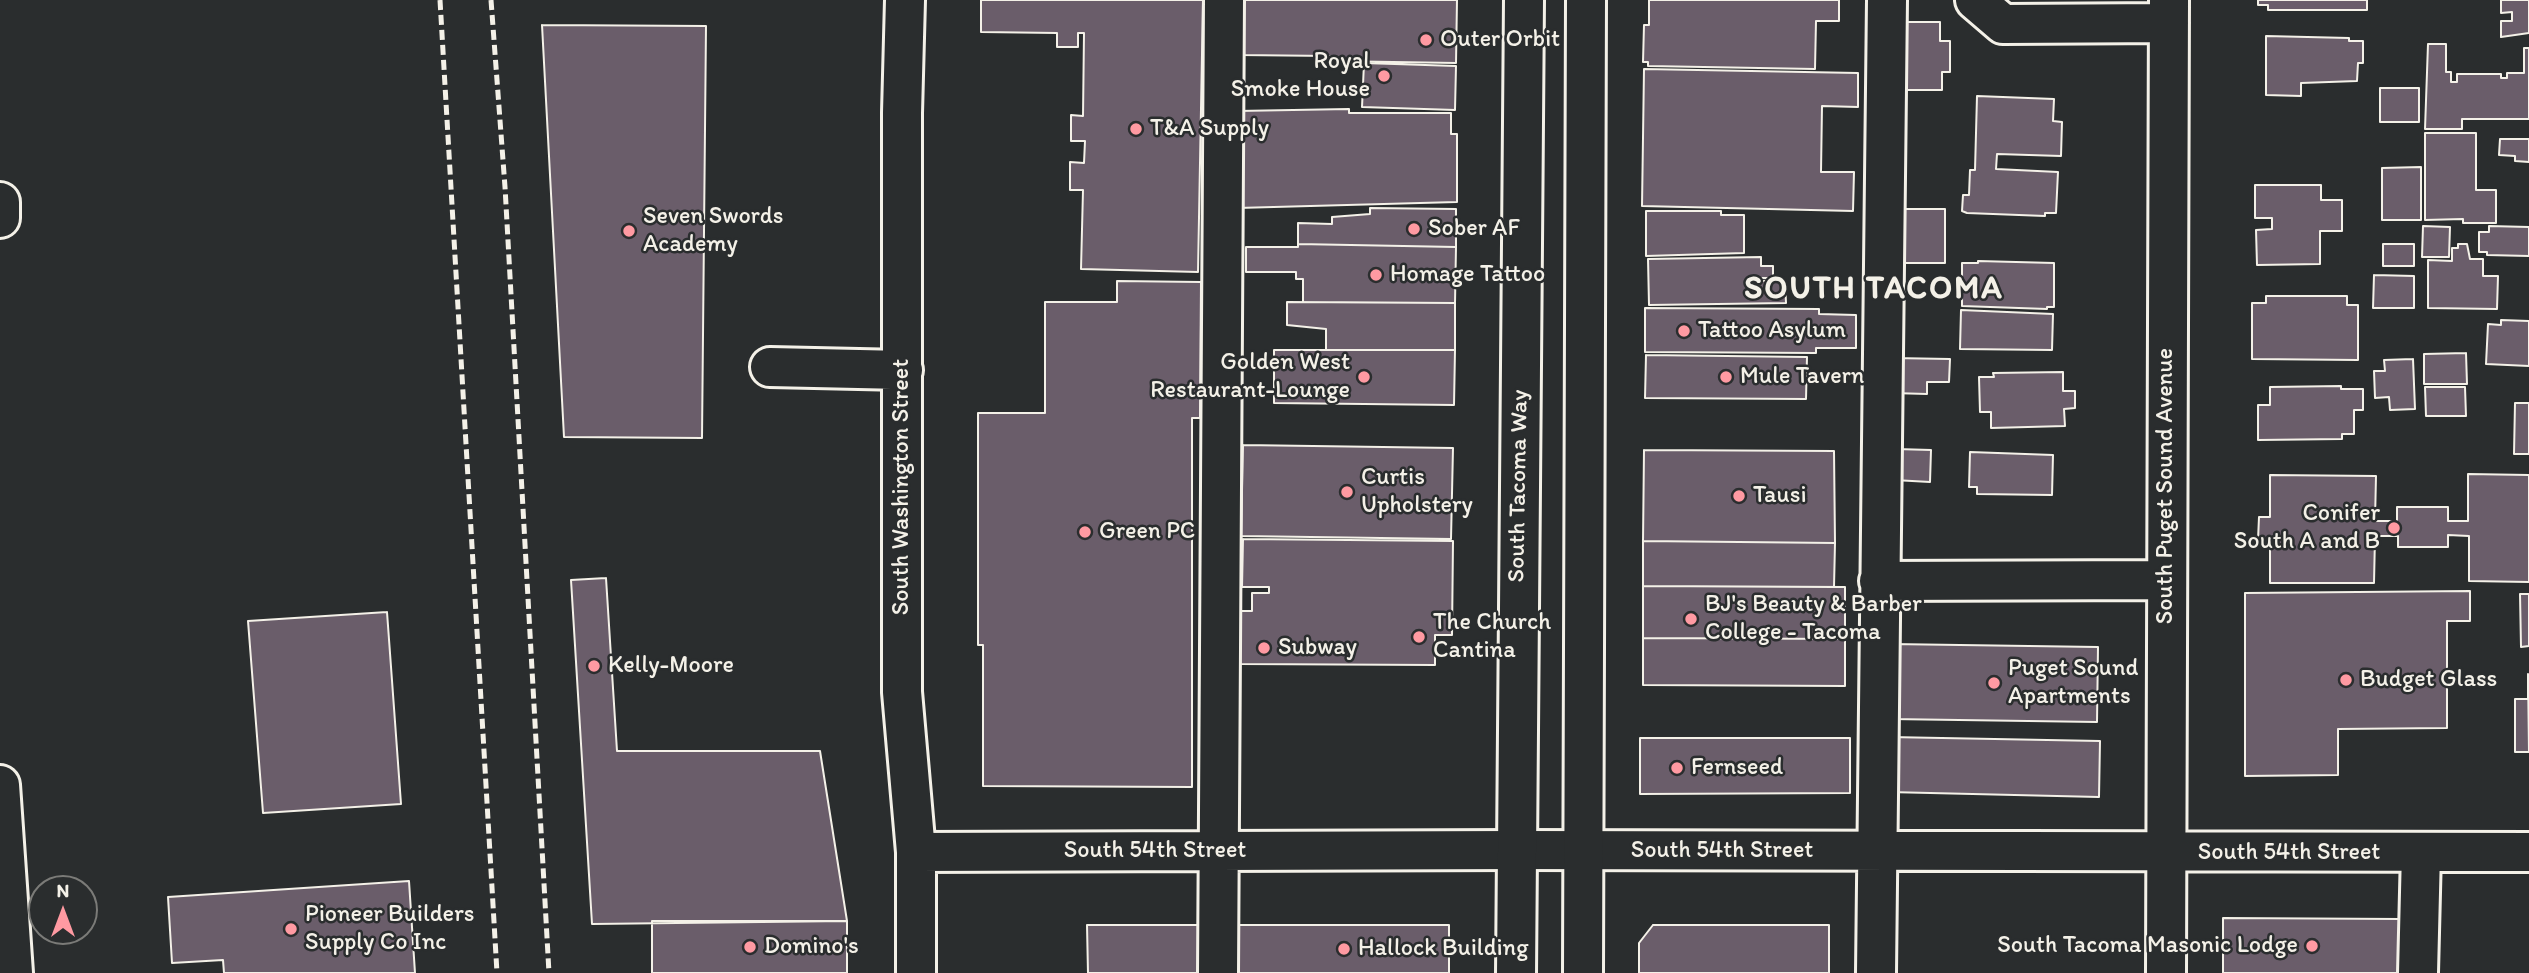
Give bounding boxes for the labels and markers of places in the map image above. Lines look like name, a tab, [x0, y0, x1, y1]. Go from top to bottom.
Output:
place label: Outer Orbit	[1440, 26, 1560, 54]
marker: Outer Orbit	[1418, 32, 1434, 48]
place label: Royal Smoke House	[1231, 48, 1370, 104]
marker: Royal Smoke House	[1376, 68, 1392, 84]
place label: T&A Supply	[1150, 115, 1269, 143]
marker: T&A Supply	[1128, 121, 1144, 137]
place label: Seven Swords Academy	[643, 203, 784, 259]
place label: Sober AF	[1428, 215, 1520, 243]
marker: Sober AF	[1406, 221, 1422, 237]
marker: Seven Swords Academy	[621, 223, 637, 239]
place label: Homage Tattoo	[1390, 261, 1545, 289]
marker: Homage Tattoo	[1368, 267, 1384, 283]
place label: Tattoo Asylum	[1698, 317, 1846, 345]
marker: Tattoo Asylum	[1676, 323, 1692, 339]
place label: Golden West Restaurant-Lounge	[1150, 349, 1350, 405]
place label: Mule Tavern	[1740, 363, 1864, 391]
marker: Golden West Restaurant-Lounge	[1356, 369, 1372, 385]
marker: Mule Tavern	[1718, 369, 1734, 385]
place label: Curtis Upholstery	[1361, 464, 1473, 520]
place label: Tausi	[1753, 482, 1806, 510]
marker: Curtis Upholstery	[1339, 484, 1355, 500]
marker: Tausi	[1731, 488, 1747, 504]
place label: Conifer South A and B	[2234, 500, 2380, 556]
place label: Green PC	[1099, 518, 1195, 546]
marker: Conifer South A and B	[2386, 520, 2402, 536]
marker: Green PC	[1077, 524, 1093, 540]
place label: BJ's Beauty & Barber College - Tacoma	[1705, 591, 1922, 647]
place label: The Church Cantina	[1433, 609, 1551, 665]
marker: BJ's Beauty & Barber College - Tacoma	[1683, 611, 1699, 627]
marker: The Church Cantina	[1411, 629, 1427, 645]
place label: Subway	[1278, 634, 1357, 662]
marker: Subway	[1256, 640, 1272, 656]
place label: Kelly-Moore	[608, 652, 734, 680]
place label: Puget Sound Apartments	[2008, 655, 2138, 711]
marker: Kelly-Moore	[586, 658, 602, 674]
place label: Budget Glass	[2360, 666, 2497, 694]
marker: Budget Glass	[2338, 672, 2354, 688]
marker: Puget Sound Apartments	[1986, 675, 2002, 691]
place label: Fernseed	[1691, 754, 1783, 782]
marker: Fernseed	[1669, 760, 1685, 776]
place label: Pioneer Builders Supply Co Inc	[305, 901, 474, 957]
marker: Pioneer Builders Supply Co Inc	[283, 921, 299, 937]
place label: South Tacoma Masonic Lodge	[1997, 932, 2298, 960]
place label: Domino's	[764, 933, 859, 961]
place label: Hallock Building	[1358, 935, 1529, 963]
marker: South Tacoma Masonic Lodge	[2304, 938, 2320, 954]
marker: Domino's	[742, 939, 758, 955]
marker: Hallock Building	[1336, 941, 1352, 957]

